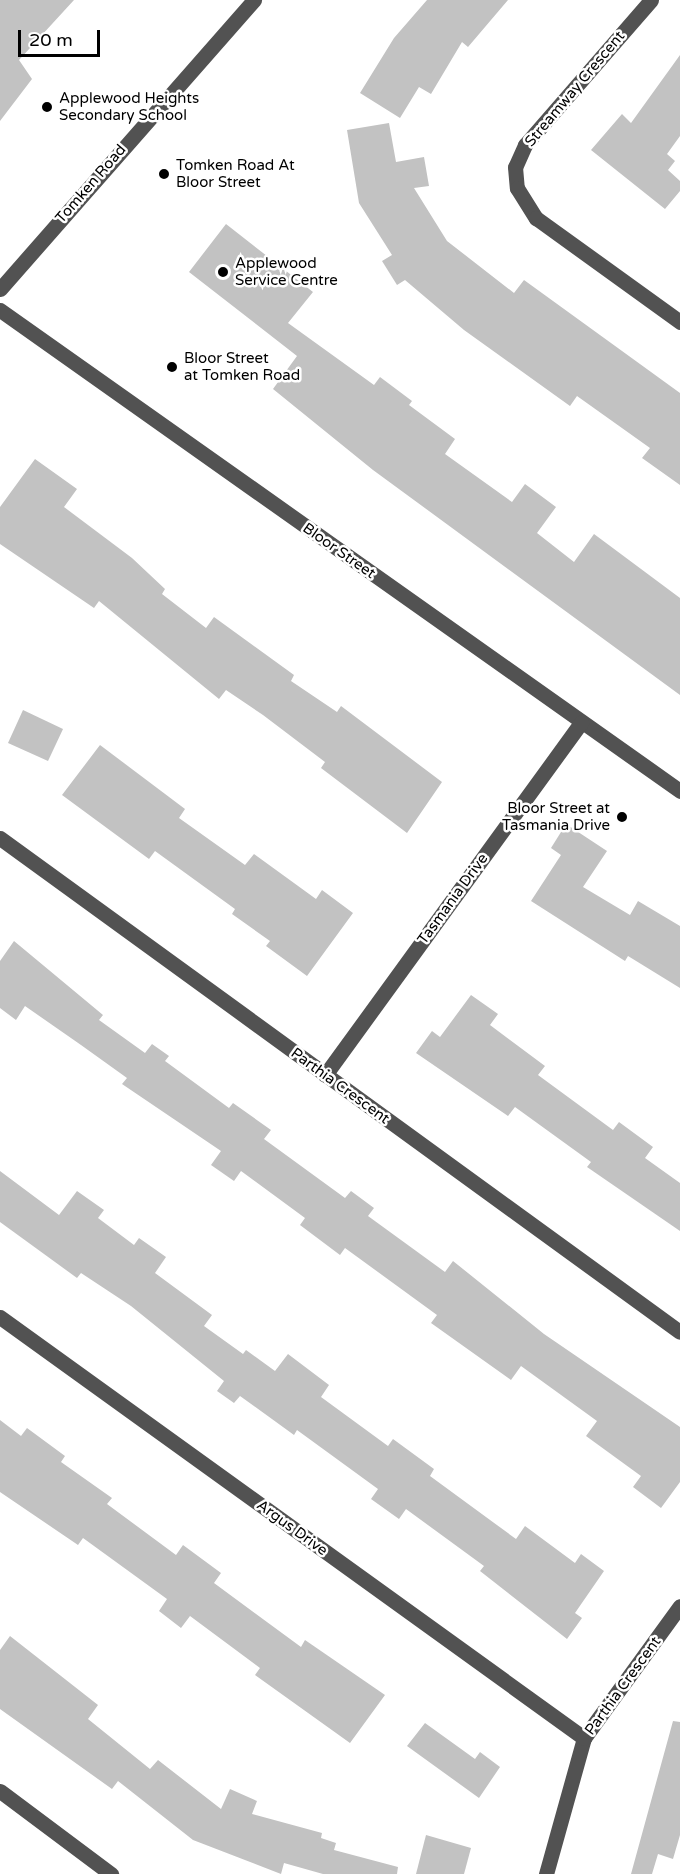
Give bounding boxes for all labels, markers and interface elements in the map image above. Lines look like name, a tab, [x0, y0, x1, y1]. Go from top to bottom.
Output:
scale bar	[21, 18, 104, 56]
street label: Streamway Crescent	[521, 28, 629, 150]
text: 20 m	[29, 29, 73, 51]
place label: Applewood Heights Secondary School	[59, 89, 199, 124]
marker: Applewood Heights Secondary School	[40, 100, 54, 114]
street label: Tomken Road	[52, 141, 130, 227]
place label: Tomken Road At Bloor Street	[176, 156, 295, 191]
marker: Tomken Road At Bloor Street	[157, 167, 171, 181]
place label: Applewood Service Centre	[235, 254, 338, 289]
marker: Applewood Service Centre	[216, 265, 230, 279]
place label: Bloor Street at Tomken Road	[184, 349, 300, 384]
marker: Bloor Street at Tomken Road	[165, 360, 179, 374]
street label: Bloor Street	[299, 519, 379, 583]
place label: Bloor Street at Tasmania Drive	[502, 799, 610, 834]
marker: Bloor Street at Tasmania Drive	[615, 810, 629, 824]
street label: Tasmania Drive	[414, 850, 492, 948]
street label: Parthia Crescent	[287, 1044, 393, 1128]
street label: Argus Drive	[253, 1496, 331, 1560]
street label: Parthia Crescent	[581, 1633, 665, 1739]

